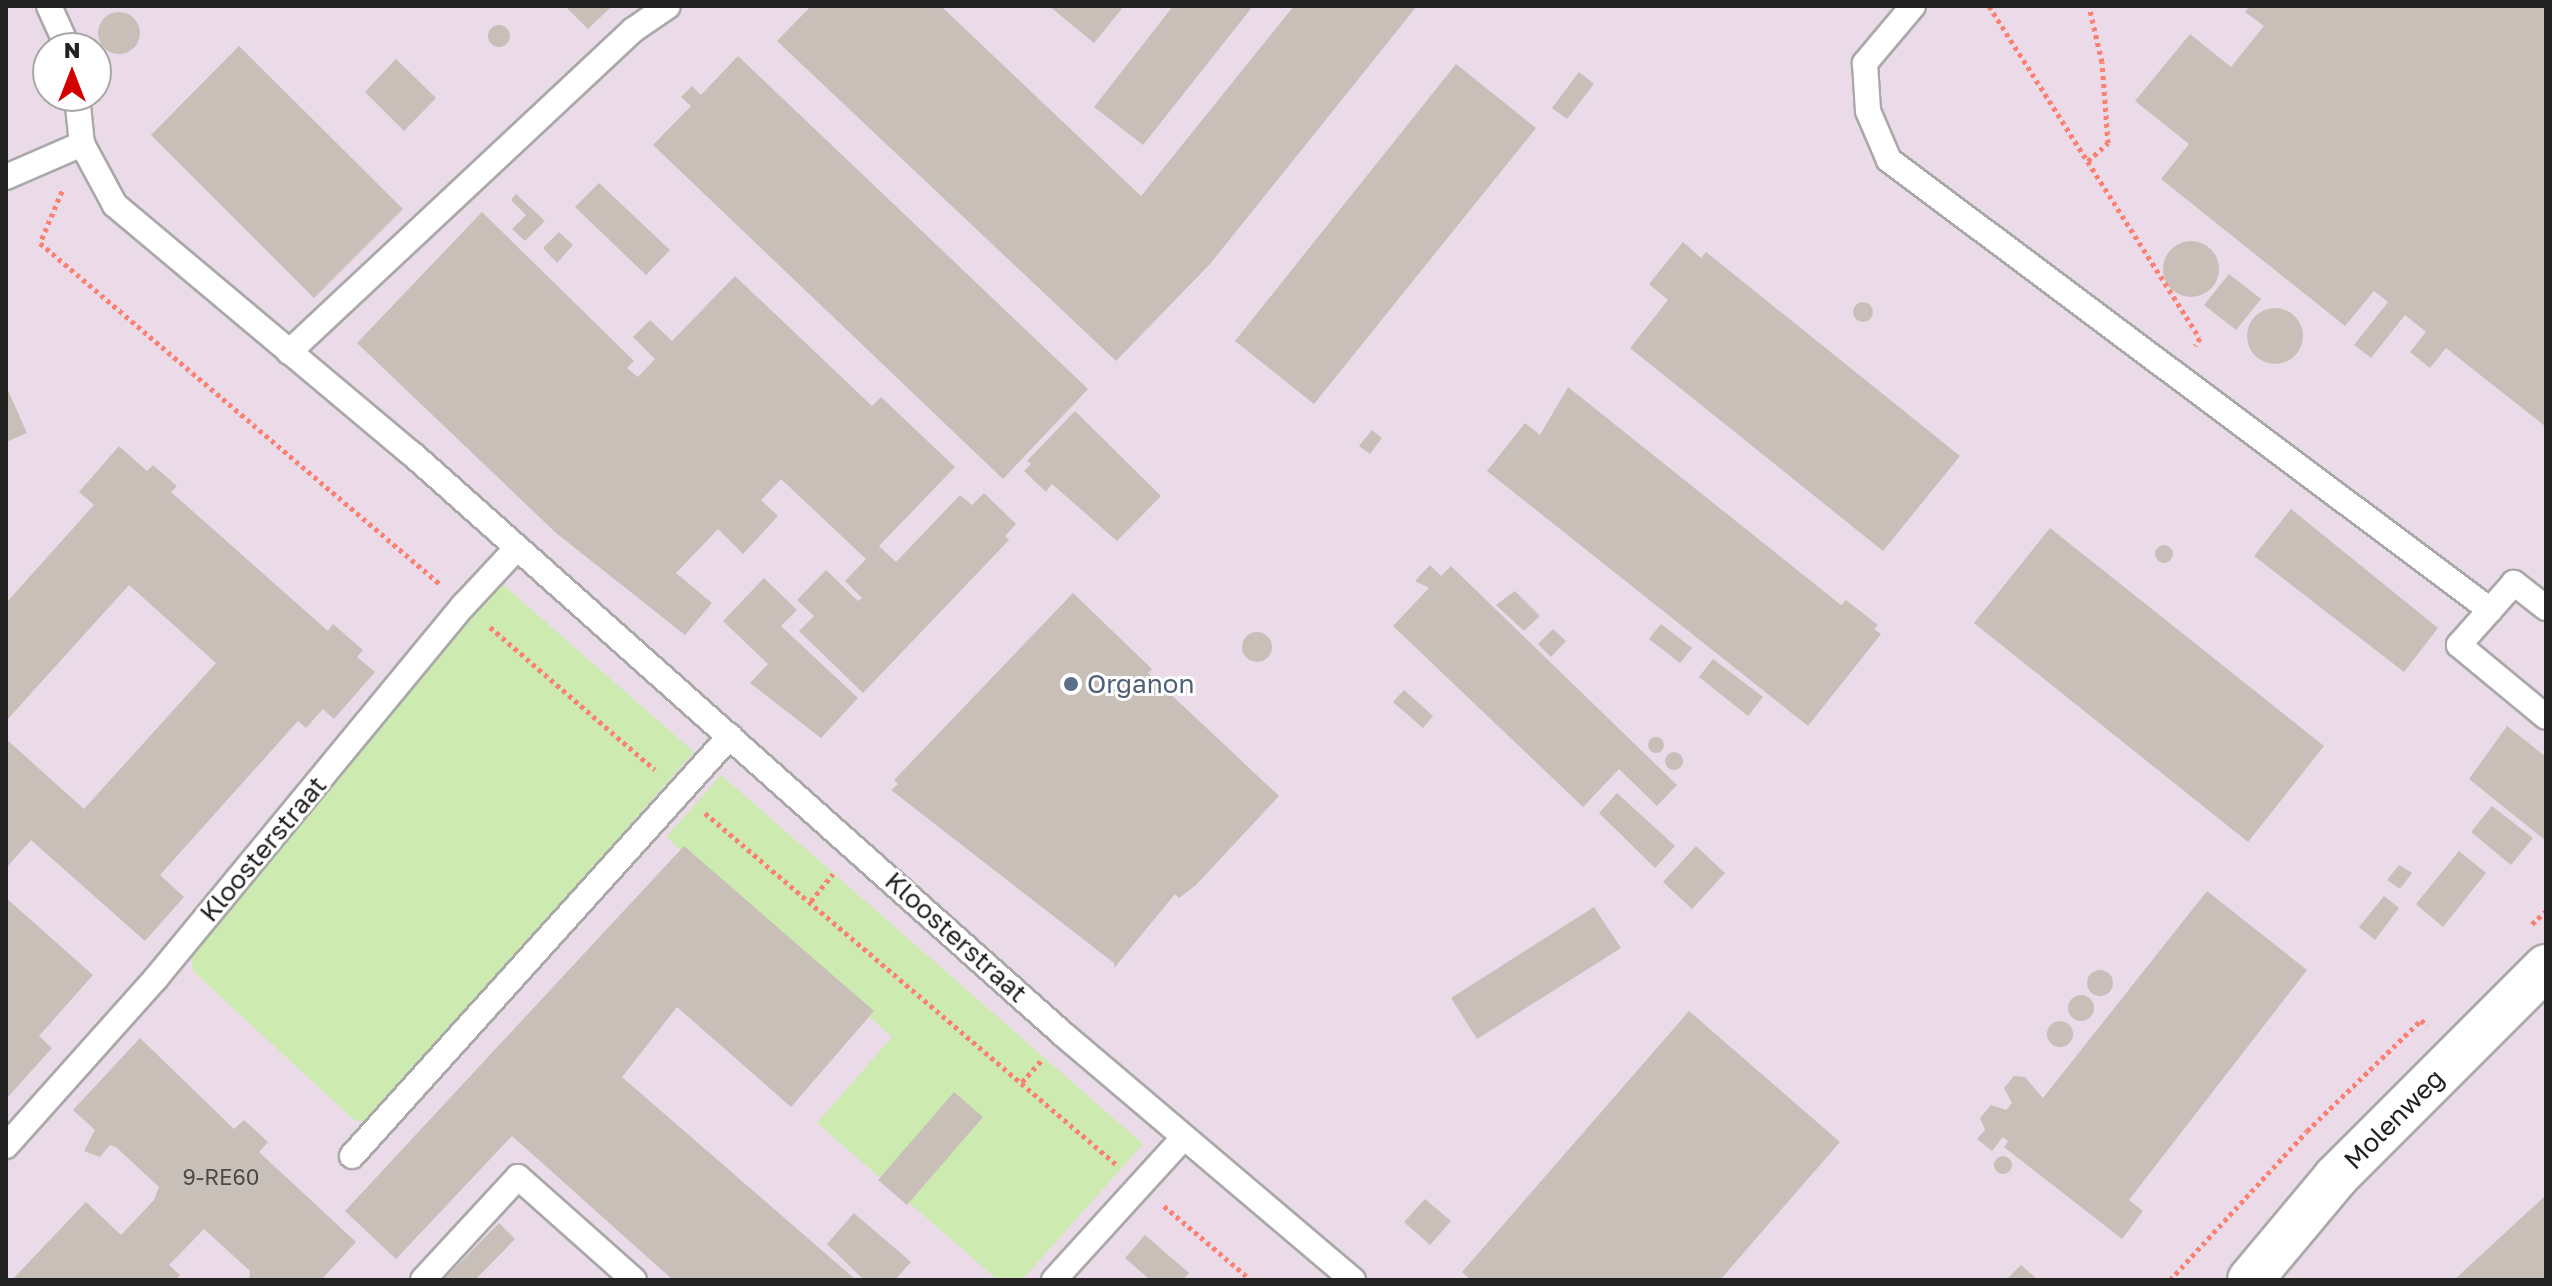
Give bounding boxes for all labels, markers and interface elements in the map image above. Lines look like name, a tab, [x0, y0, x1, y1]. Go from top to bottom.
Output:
north arrow	[32, 32, 112, 112]
text: N	[64, 36, 80, 63]
place label: Organon	[1087, 668, 1194, 700]
marker: Organon	[1062, 675, 1080, 693]
street label: Kloosterstraat	[193, 770, 333, 928]
street label: Kloosterstraat	[879, 865, 1033, 1009]
street label: Molenweg	[2337, 1062, 2451, 1176]
house number: 9-RE60	[183, 1164, 259, 1190]

